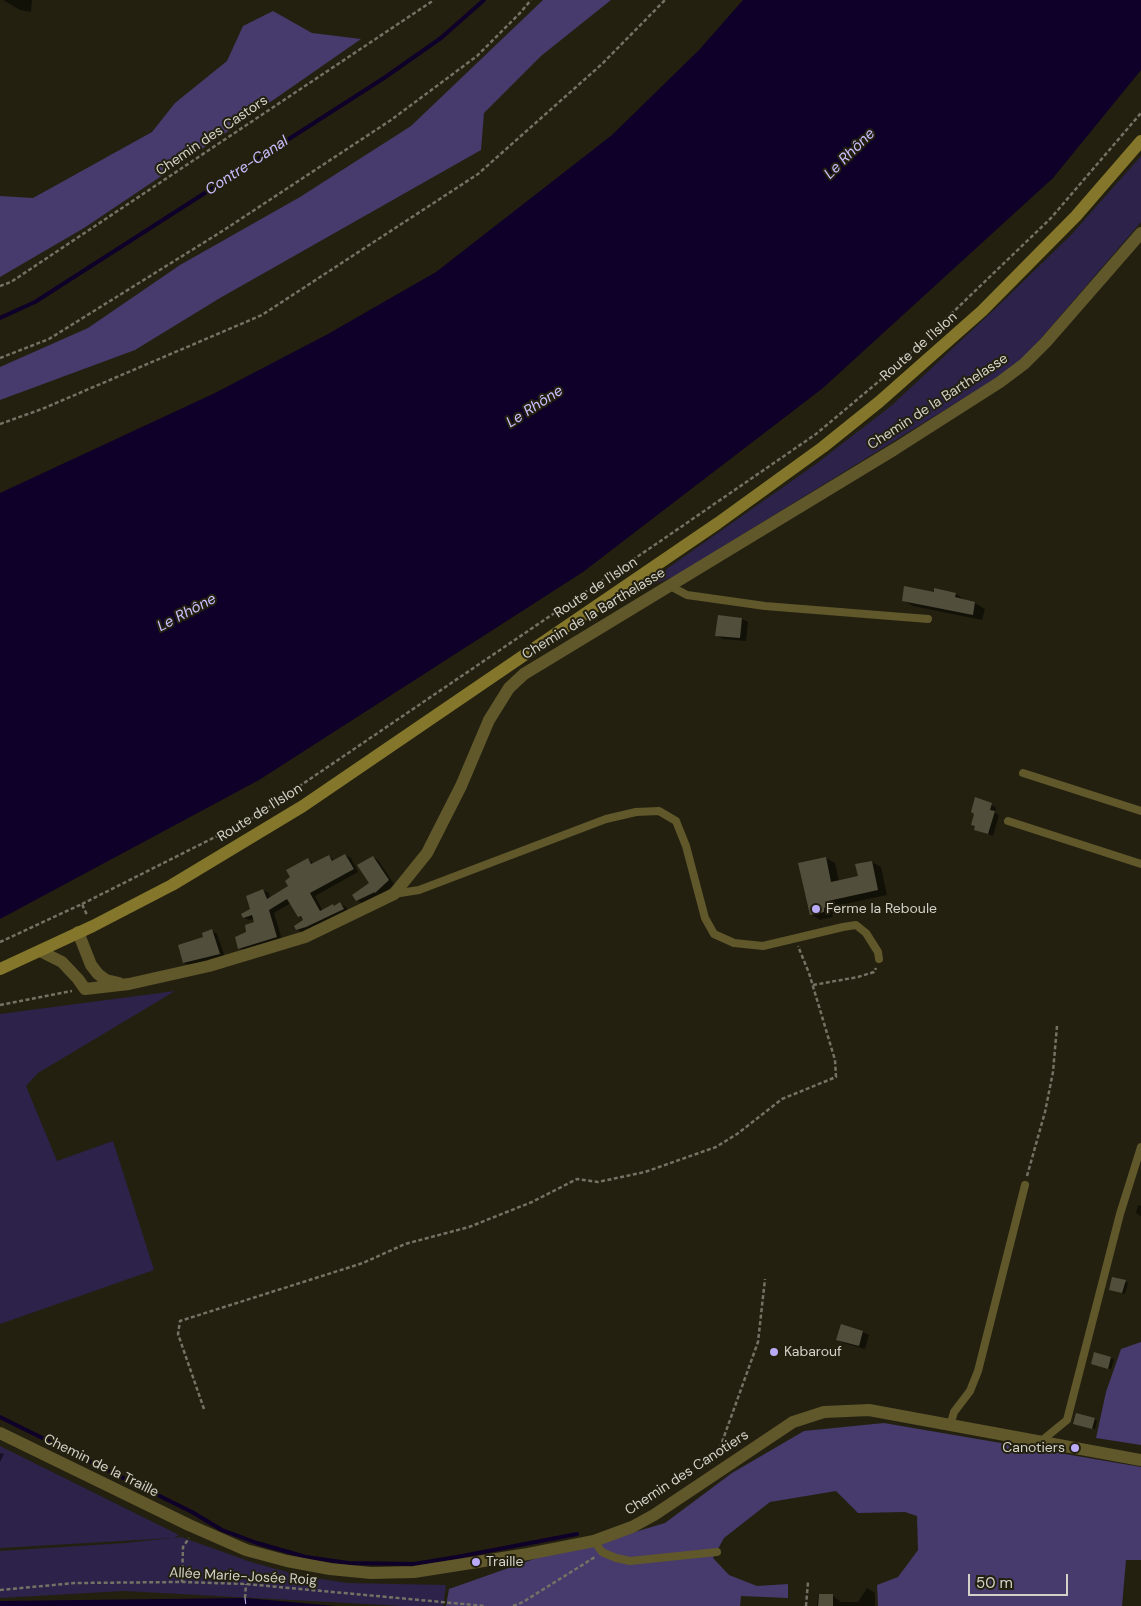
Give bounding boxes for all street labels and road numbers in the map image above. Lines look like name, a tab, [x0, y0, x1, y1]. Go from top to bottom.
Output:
street label: Chemin des Castors	[153, 92, 271, 180]
street label: Route de l'Islon	[877, 309, 961, 385]
street label: Chemin de la Barthelasse	[865, 350, 1011, 454]
street label: Route de l'Islon	[551, 554, 641, 622]
street label: Chemin de la Barthelasse	[519, 565, 669, 663]
street label: Route de l'Islon	[215, 780, 305, 846]
street label: Chemin des Canotiers	[622, 1427, 752, 1519]
street label: Chemin de la Traille	[41, 1431, 161, 1501]
street label: Allée Marie-Josée Roig	[169, 1565, 317, 1589]

